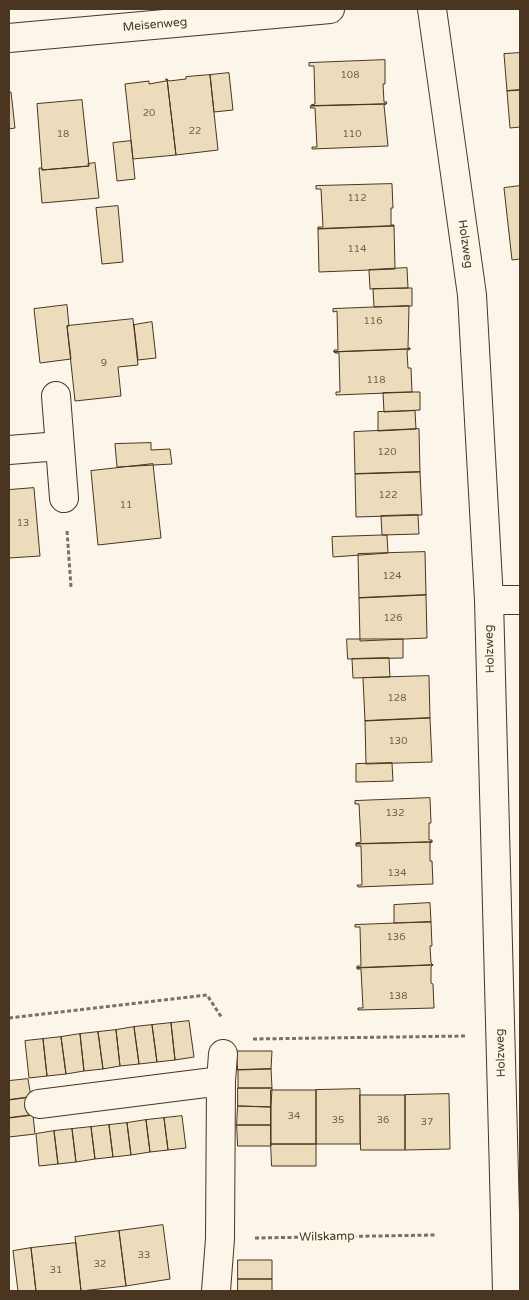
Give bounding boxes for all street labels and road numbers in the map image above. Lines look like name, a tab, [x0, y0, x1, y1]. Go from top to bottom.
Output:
street label: Meisenweg	[122, 15, 188, 35]
street label: Holzweg	[454, 219, 476, 269]
street label: Holzweg	[482, 624, 498, 674]
street label: Holzweg	[493, 1028, 509, 1078]
street label: Wilskamp	[299, 1229, 355, 1245]

